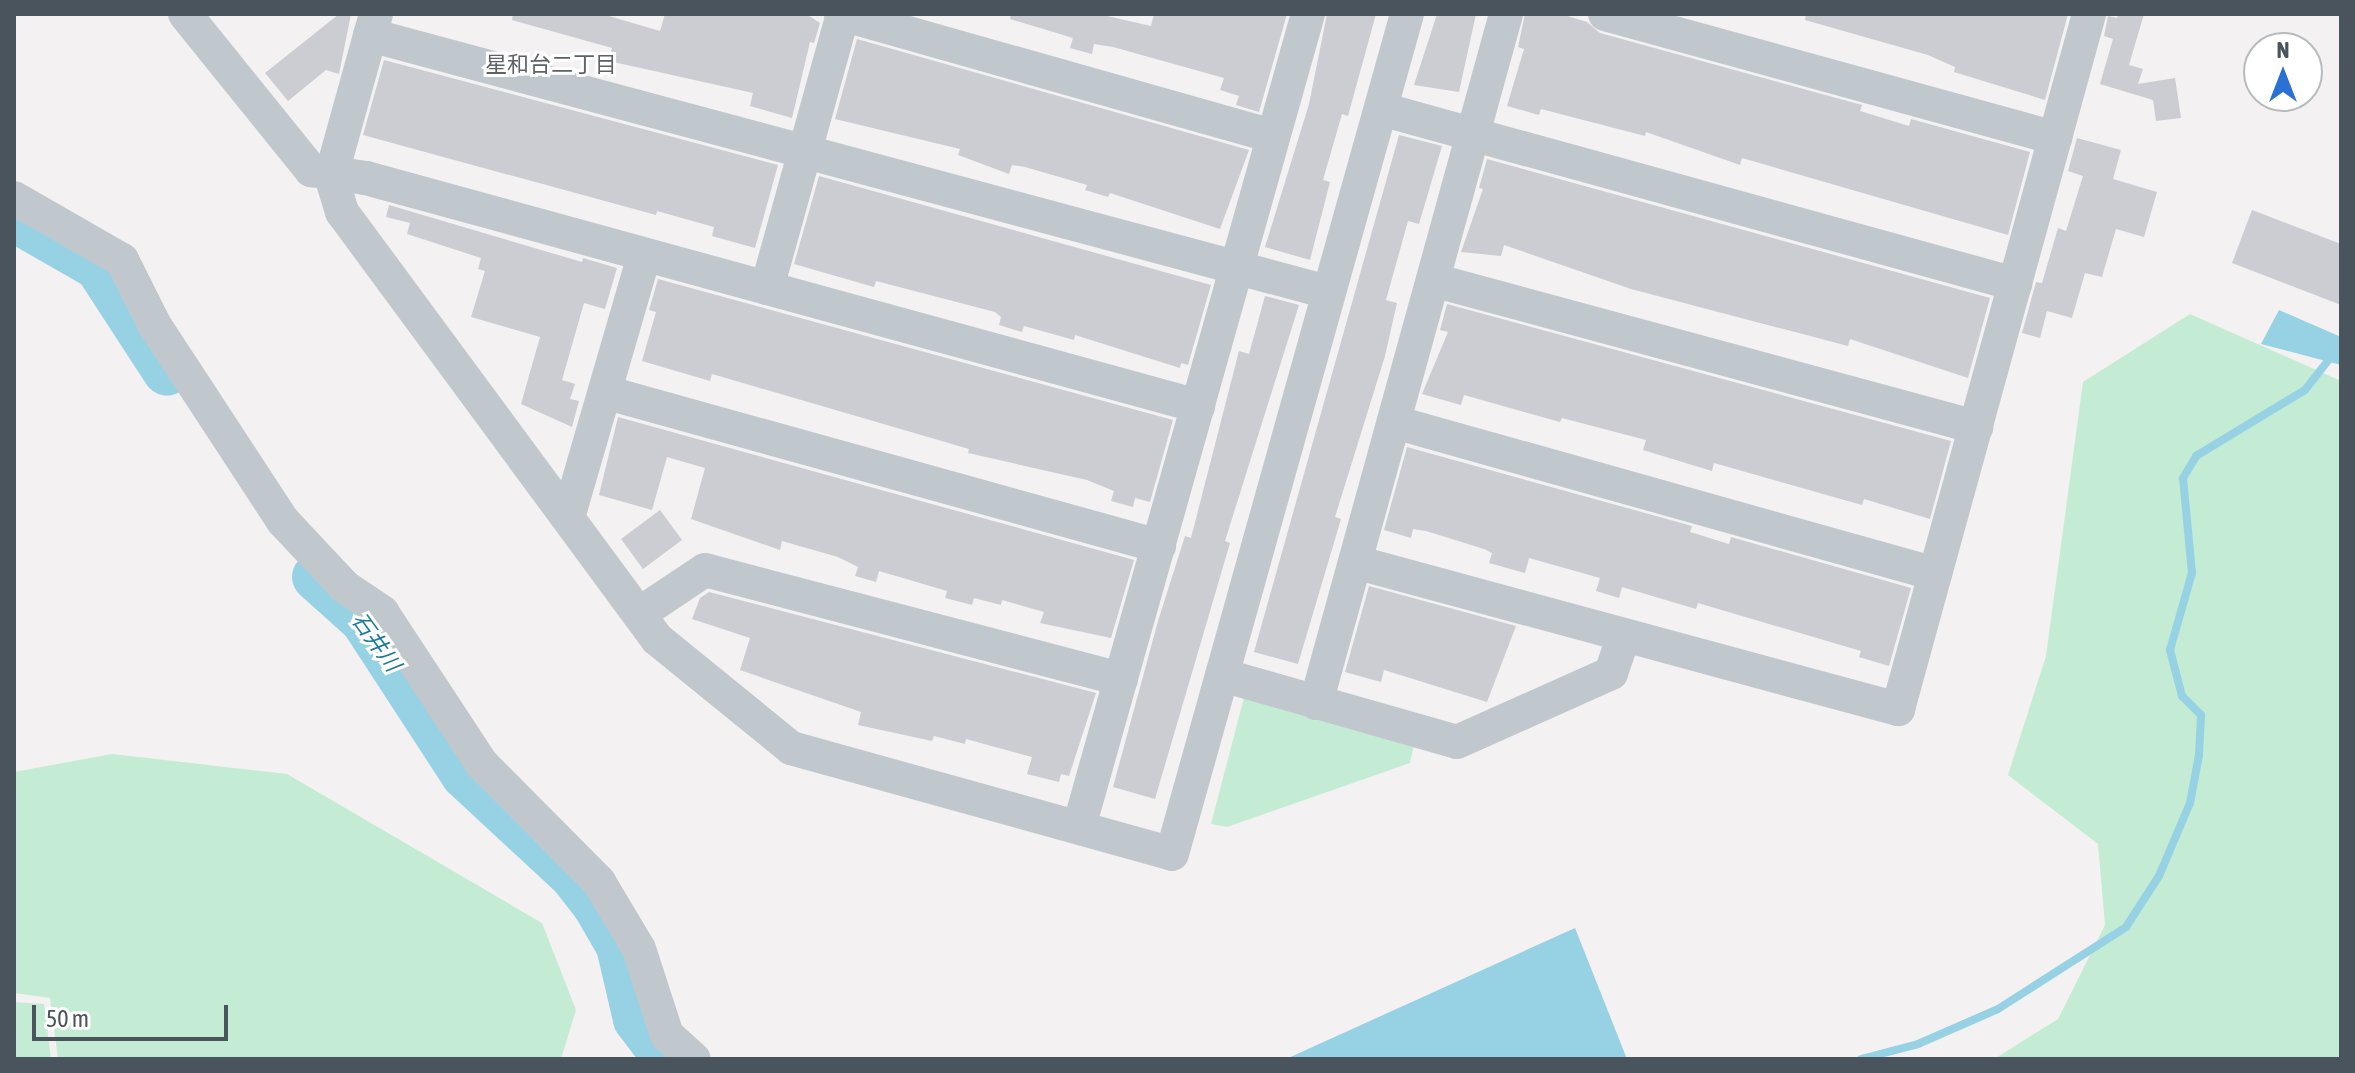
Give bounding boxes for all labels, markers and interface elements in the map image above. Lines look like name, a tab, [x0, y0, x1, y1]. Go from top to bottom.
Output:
north arrow	[2243, 32, 2323, 112]
text: N	[2277, 37, 2289, 63]
district label: 星和台二丁目	[485, 52, 617, 78]
water label: 石井川	[346, 608, 406, 676]
scale bar	[36, 989, 232, 1039]
text: 50 m	[46, 1005, 89, 1032]

